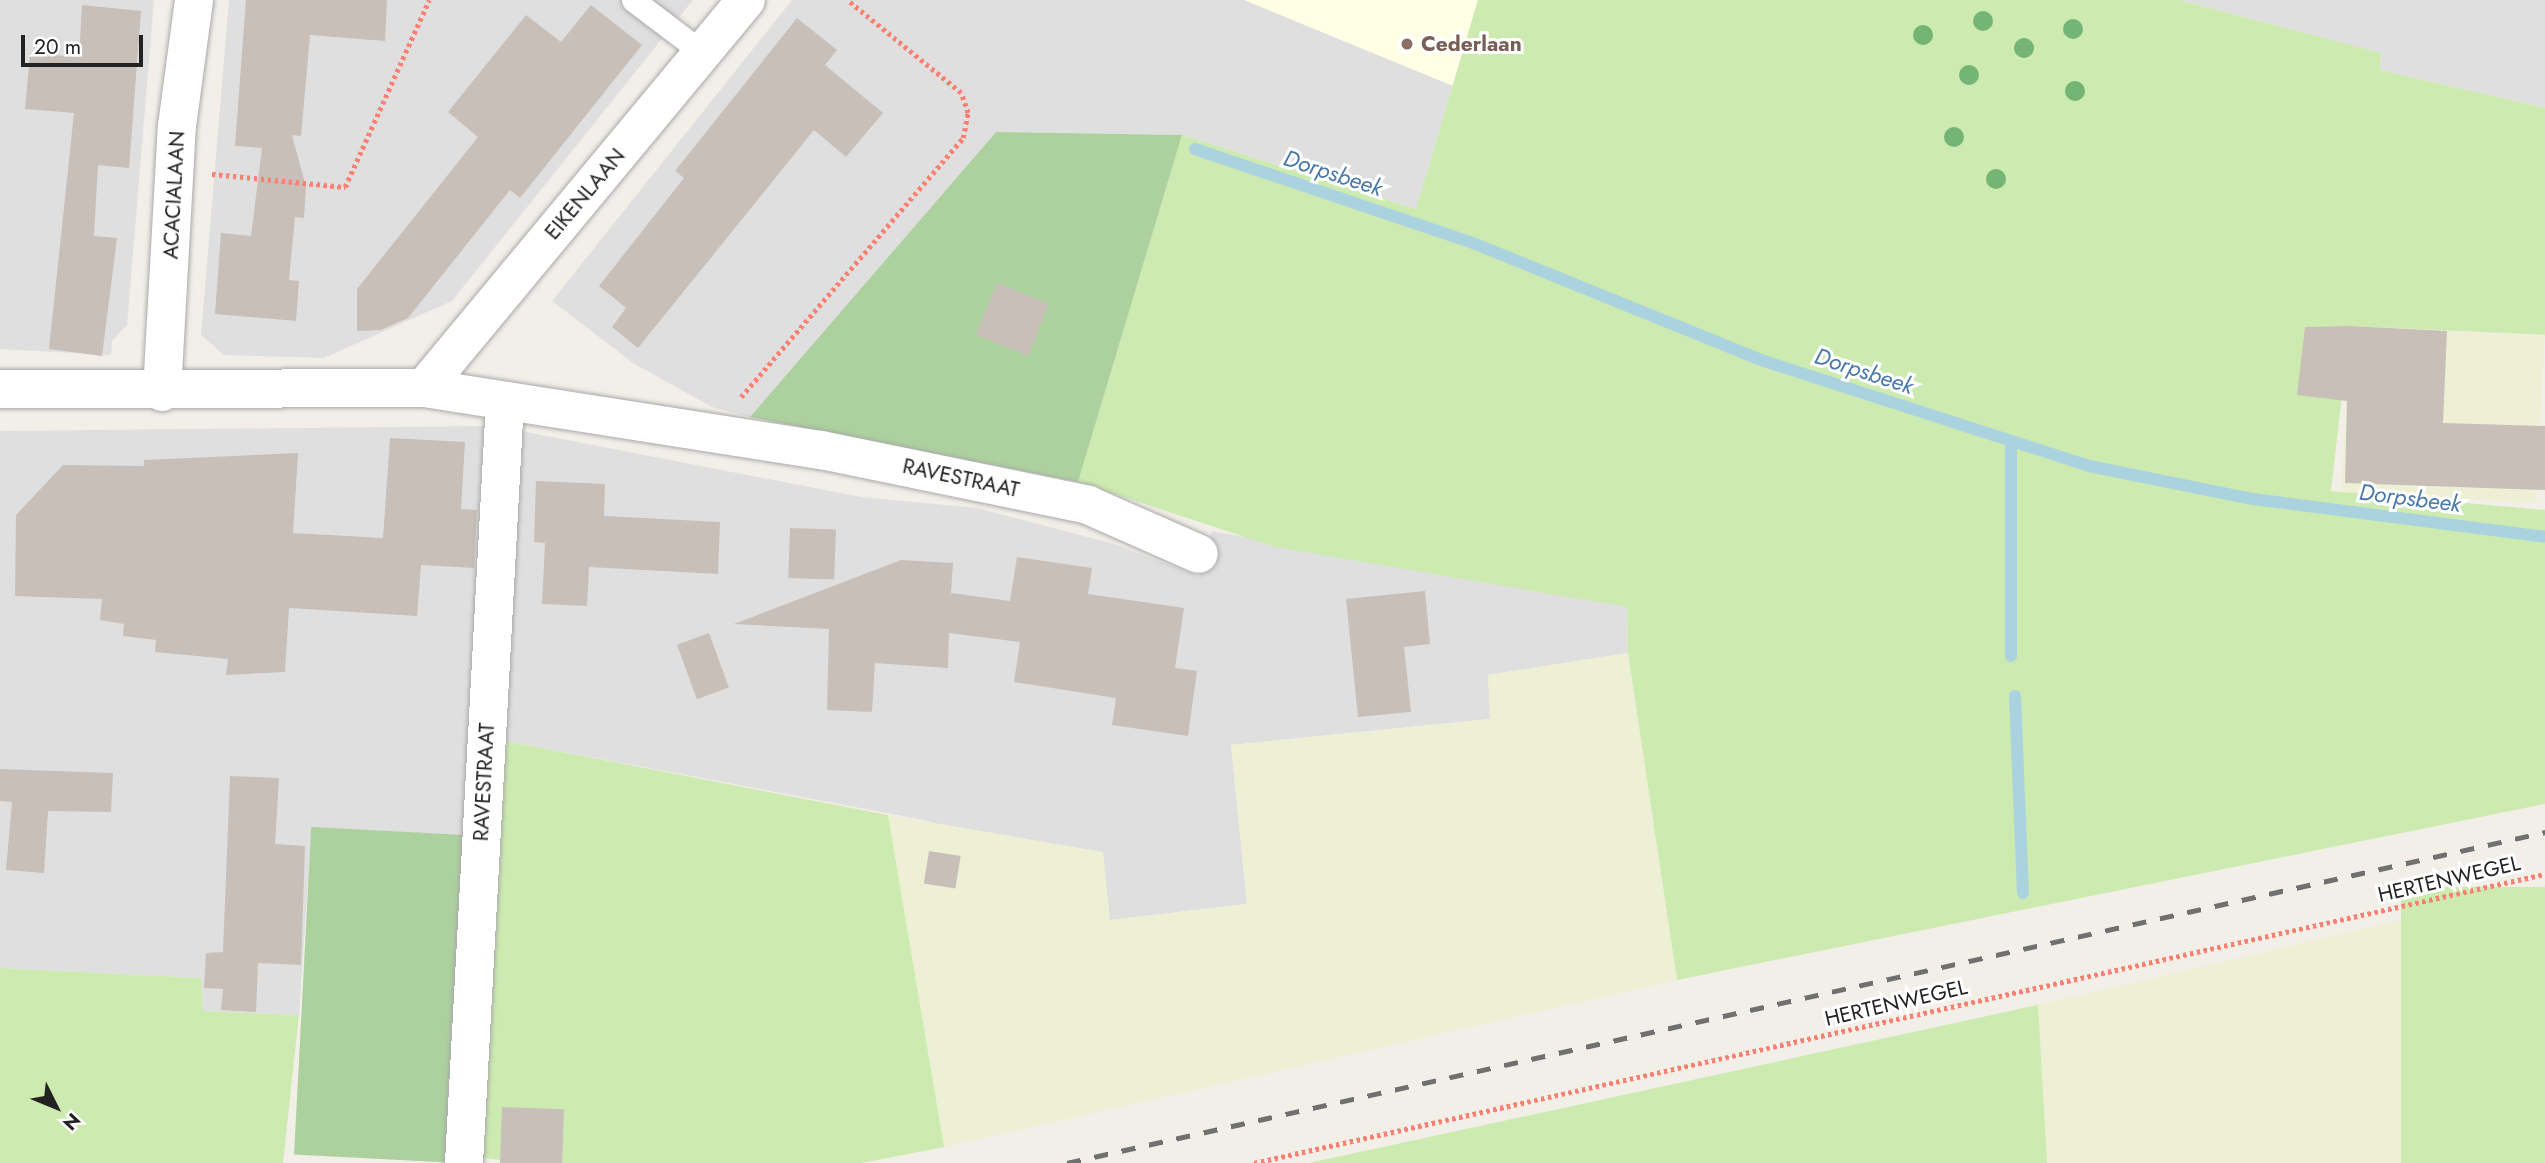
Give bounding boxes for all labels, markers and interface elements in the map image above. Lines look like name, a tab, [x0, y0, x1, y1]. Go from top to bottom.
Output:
scale bar	[24, 21, 147, 65]
place label: Cederlaan	[1421, 31, 1522, 57]
text: 20 m	[34, 32, 81, 62]
marker: Cederlaan	[1399, 36, 1415, 52]
street label: ACACIALAAN	[158, 130, 190, 260]
street label: EIKENLAAN	[540, 143, 630, 245]
water label: Dorpsbeek	[1280, 144, 1386, 202]
water label: Dorpsbeek	[1811, 342, 1917, 400]
street label: RAVESTRAAT	[900, 453, 1022, 503]
water label: Dorpsbeek	[2358, 478, 2462, 518]
street label: RAVESTRAAT	[468, 722, 500, 842]
street label: HERTENWEGEL	[2375, 850, 2523, 908]
street label: HERTENWEGEL	[1822, 974, 1970, 1032]
north arrow	[21, 1072, 91, 1142]
text: N	[57, 1107, 87, 1136]

